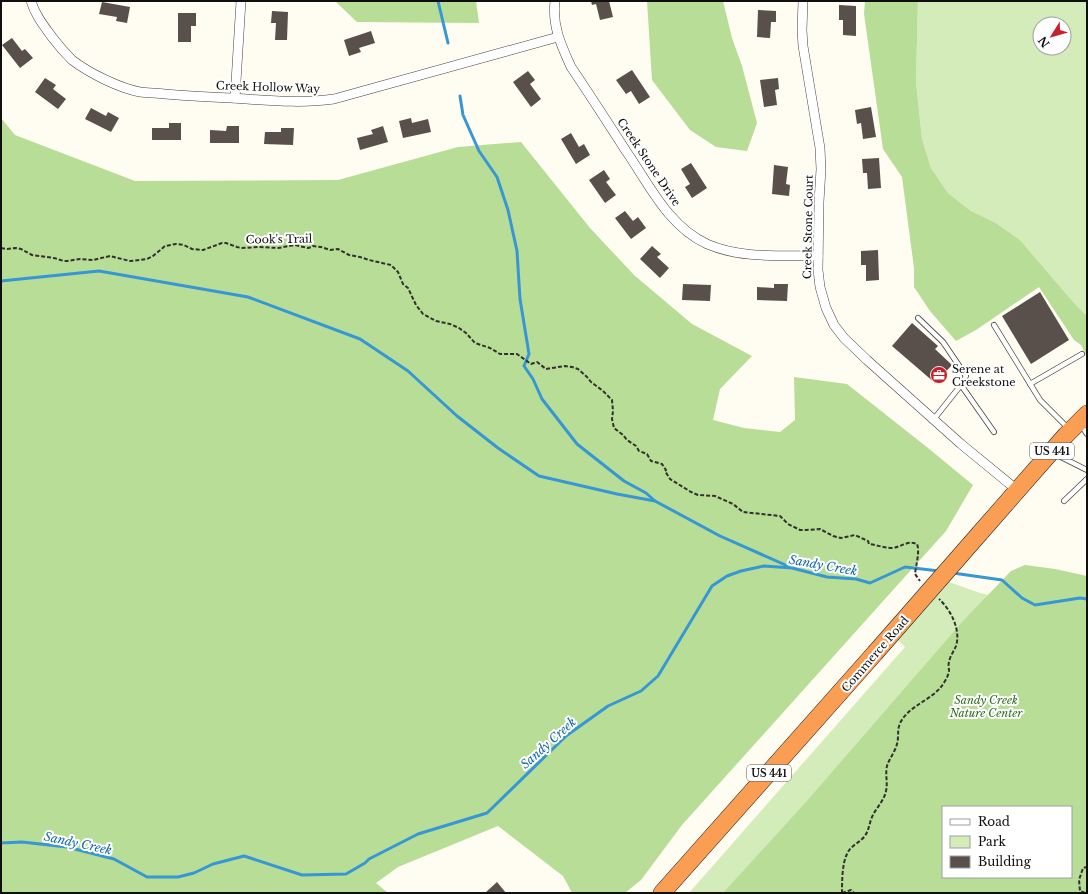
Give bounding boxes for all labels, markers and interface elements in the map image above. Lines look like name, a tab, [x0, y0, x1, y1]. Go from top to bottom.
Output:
north arrow	[1032, 16, 1072, 56]
text: N	[1035, 33, 1053, 50]
street label: Creek Hollow Way	[216, 78, 320, 96]
street label: Creek Stone Drive	[614, 115, 684, 209]
street label: Creek Stone Court	[800, 174, 816, 279]
street label: Cook's Trail	[246, 231, 313, 247]
place label: Serene at Creekstone	[952, 362, 1016, 389]
office icon: Serene at Creekstone	[929, 365, 949, 385]
road number: US 441	[1030, 443, 1074, 459]
water label: Sandy Creek	[788, 552, 858, 578]
street label: Commerce Road	[838, 613, 912, 695]
park label: Sandy Creek Nature Center	[949, 693, 1023, 720]
water label: Sandy Creek	[517, 714, 579, 772]
road number: US 441	[747, 765, 791, 781]
legend	[942, 806, 1072, 878]
text: Road	[978, 814, 1010, 829]
water label: Sandy Creek	[43, 828, 113, 858]
text: Park	[978, 834, 1006, 849]
text: Building	[978, 854, 1032, 869]

